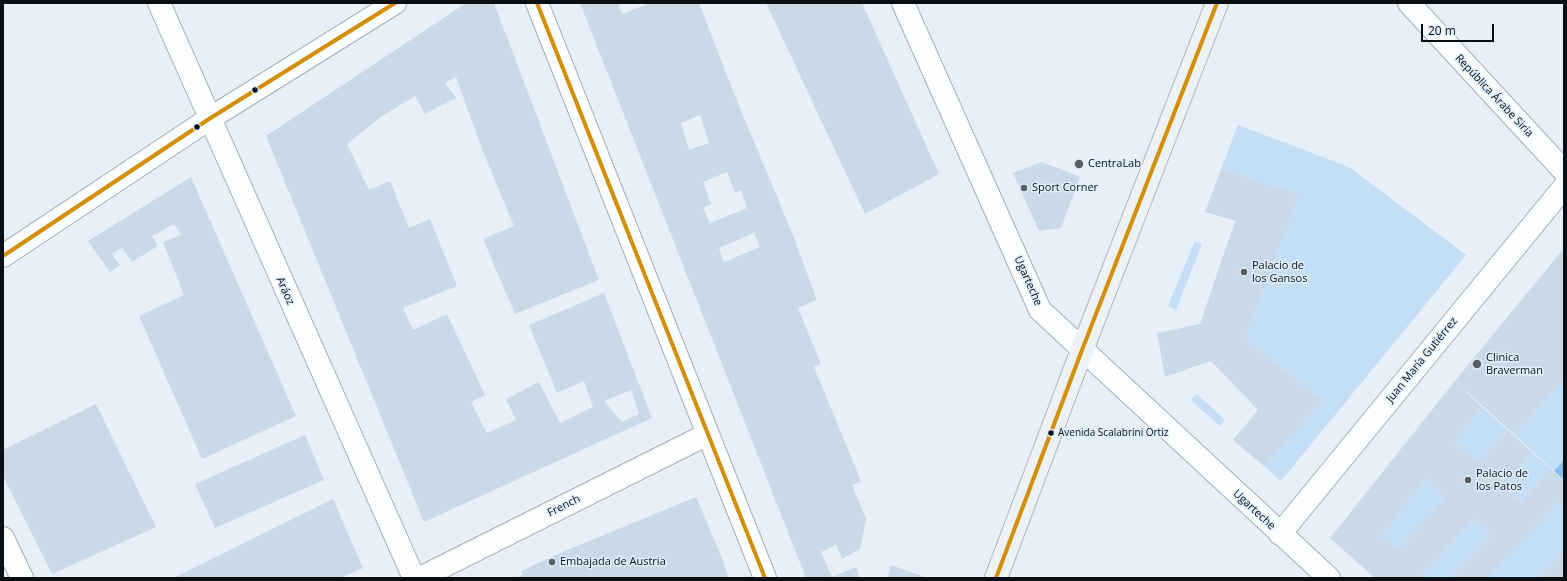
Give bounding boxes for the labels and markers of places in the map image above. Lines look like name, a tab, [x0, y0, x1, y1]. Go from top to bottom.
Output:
unlabelled marker	[250, 85, 260, 95]
unlabelled marker	[192, 122, 202, 132]
place label: CentraLab	[1088, 157, 1141, 171]
marker: CentraLab	[1073, 158, 1085, 170]
place label: Sport Corner	[1032, 181, 1098, 195]
marker: Sport Corner	[1019, 183, 1029, 193]
place label: Palacio de los Gansos	[1252, 259, 1307, 285]
marker: Palacio de los Gansos	[1239, 267, 1249, 277]
place label: Clinica Braverman	[1486, 351, 1543, 377]
marker: Clinica Braverman	[1471, 358, 1483, 370]
place label: Avenida Scalabrini Ortiz	[1058, 427, 1168, 439]
marker: Avenida Scalabrini Ortiz	[1046, 428, 1056, 438]
place label: Palacio de los Patos	[1476, 467, 1528, 493]
marker: Palacio de los Patos	[1463, 475, 1473, 485]
place label: Embajada de Austria	[560, 555, 666, 569]
marker: Embajada de Austria	[547, 557, 557, 567]

